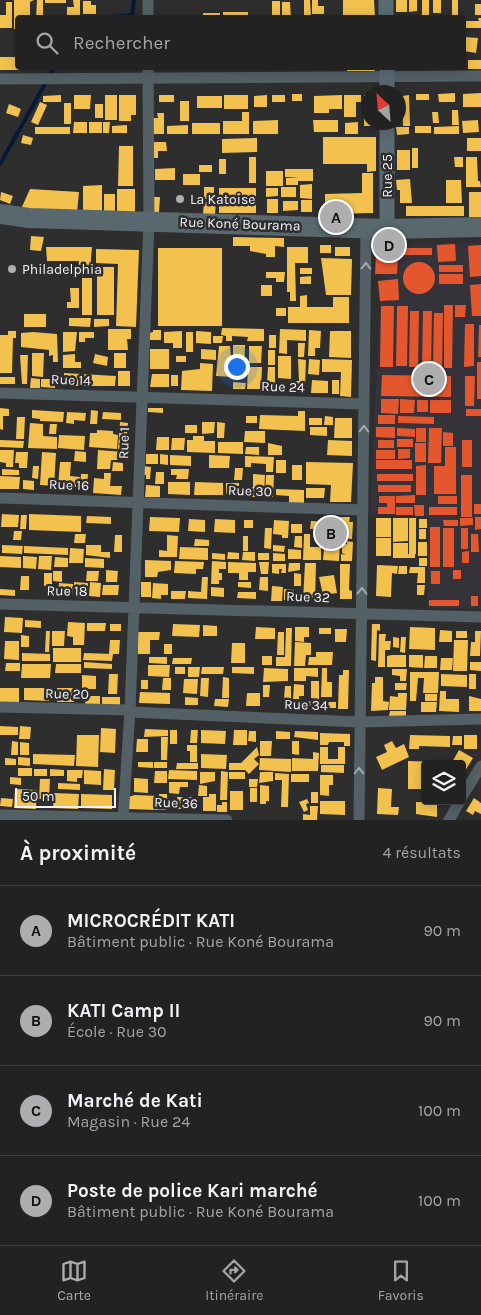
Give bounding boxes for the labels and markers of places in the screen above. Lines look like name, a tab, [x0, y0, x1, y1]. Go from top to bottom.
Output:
place label: La Katoise	[190, 191, 255, 208]
marker: La Katoise	[174, 193, 186, 205]
pin: A	[320, 198, 352, 236]
pin: D	[373, 226, 405, 264]
place label: Philadelphia	[22, 261, 102, 278]
marker: Philadelphia	[6, 263, 18, 275]
pin: C	[413, 360, 445, 398]
pin: B	[315, 514, 347, 552]

